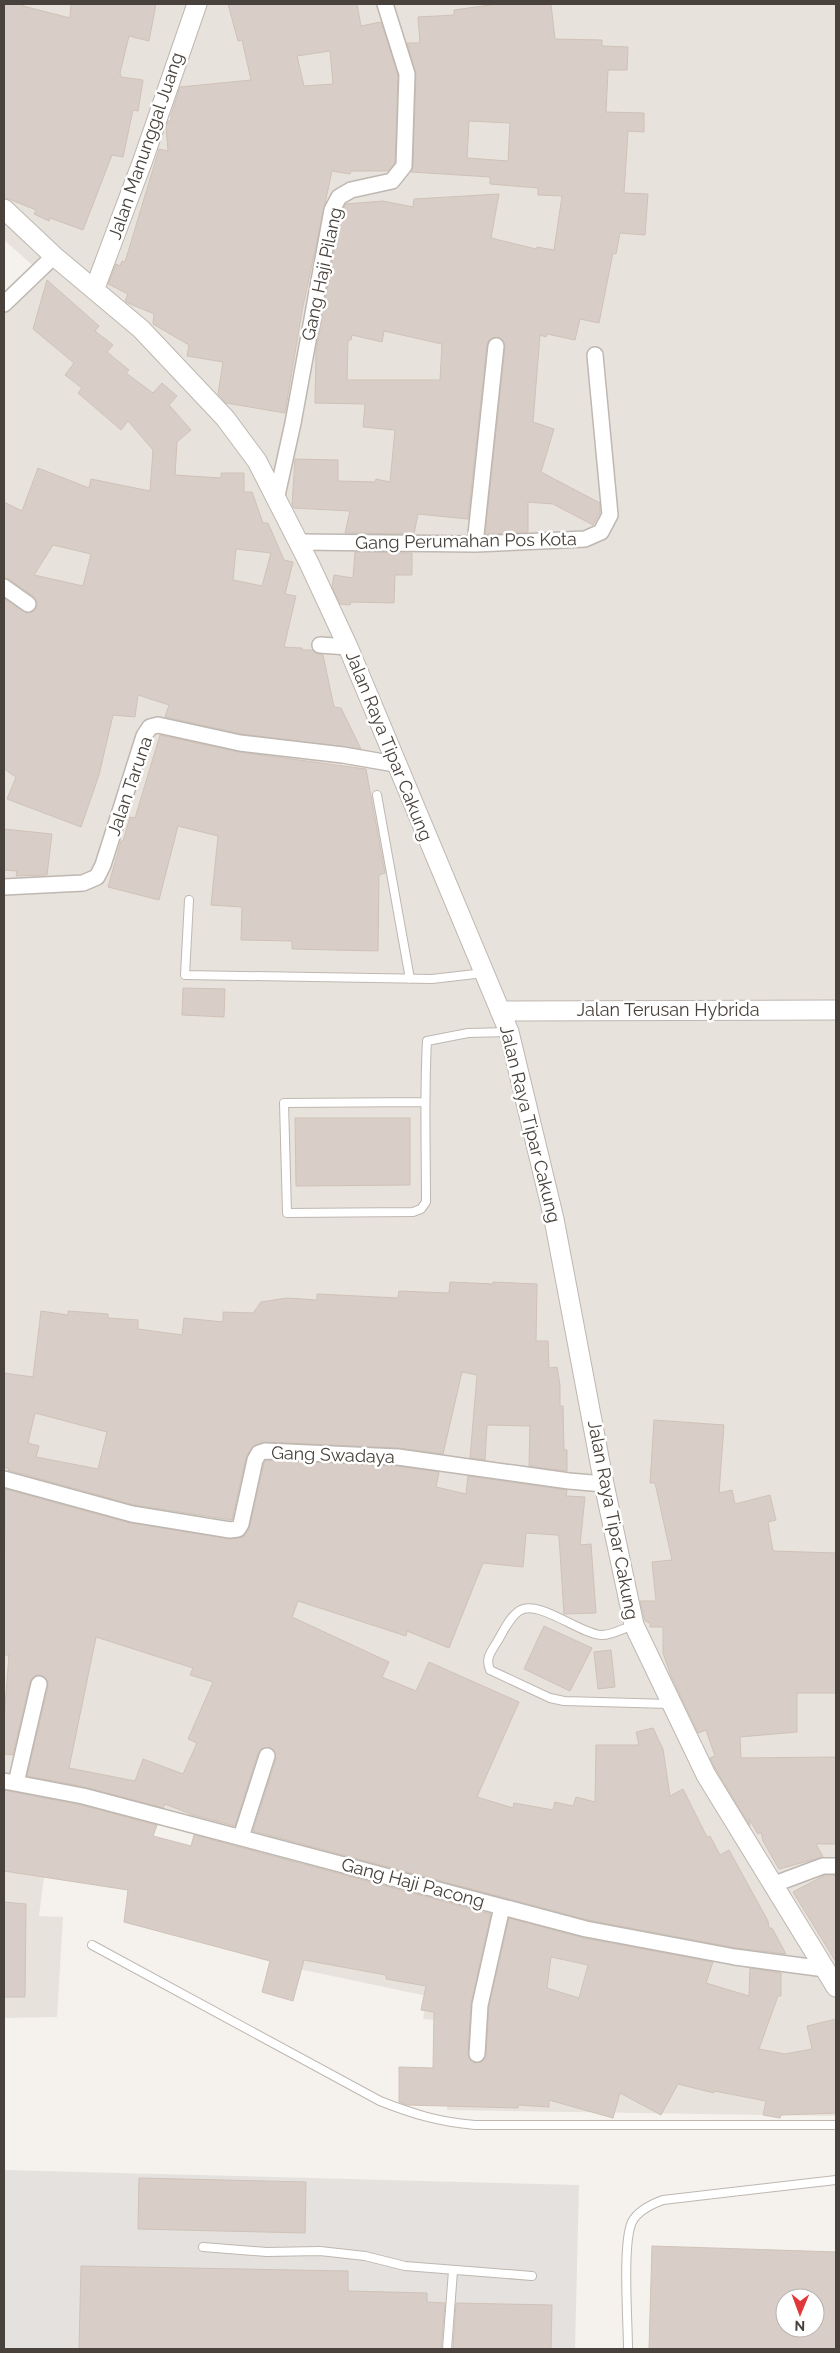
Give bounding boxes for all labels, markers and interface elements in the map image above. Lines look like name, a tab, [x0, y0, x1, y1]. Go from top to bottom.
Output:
street label: Jalan Manunggal Juang	[104, 50, 187, 242]
street label: Gang Haji Pilang	[297, 205, 346, 343]
street label: Gang Perumahan Pos Kota	[355, 528, 577, 553]
street label: Jalan Raya Tipar Cakung	[342, 648, 437, 844]
street label: Jalan Taruna	[103, 733, 156, 838]
street label: Jalan Terusan Hybrida	[576, 999, 760, 1020]
street label: Jalan Raya Tipar Cakung	[496, 1023, 565, 1225]
street label: Jalan Raya Tipar Cakung	[584, 1418, 643, 1622]
street label: Gang Swadaya	[271, 1442, 395, 1467]
street label: Gang Haji Pacong	[339, 1853, 487, 1912]
north arrow	[775, 2288, 825, 2338]
text: N	[794, 2318, 805, 2334]

